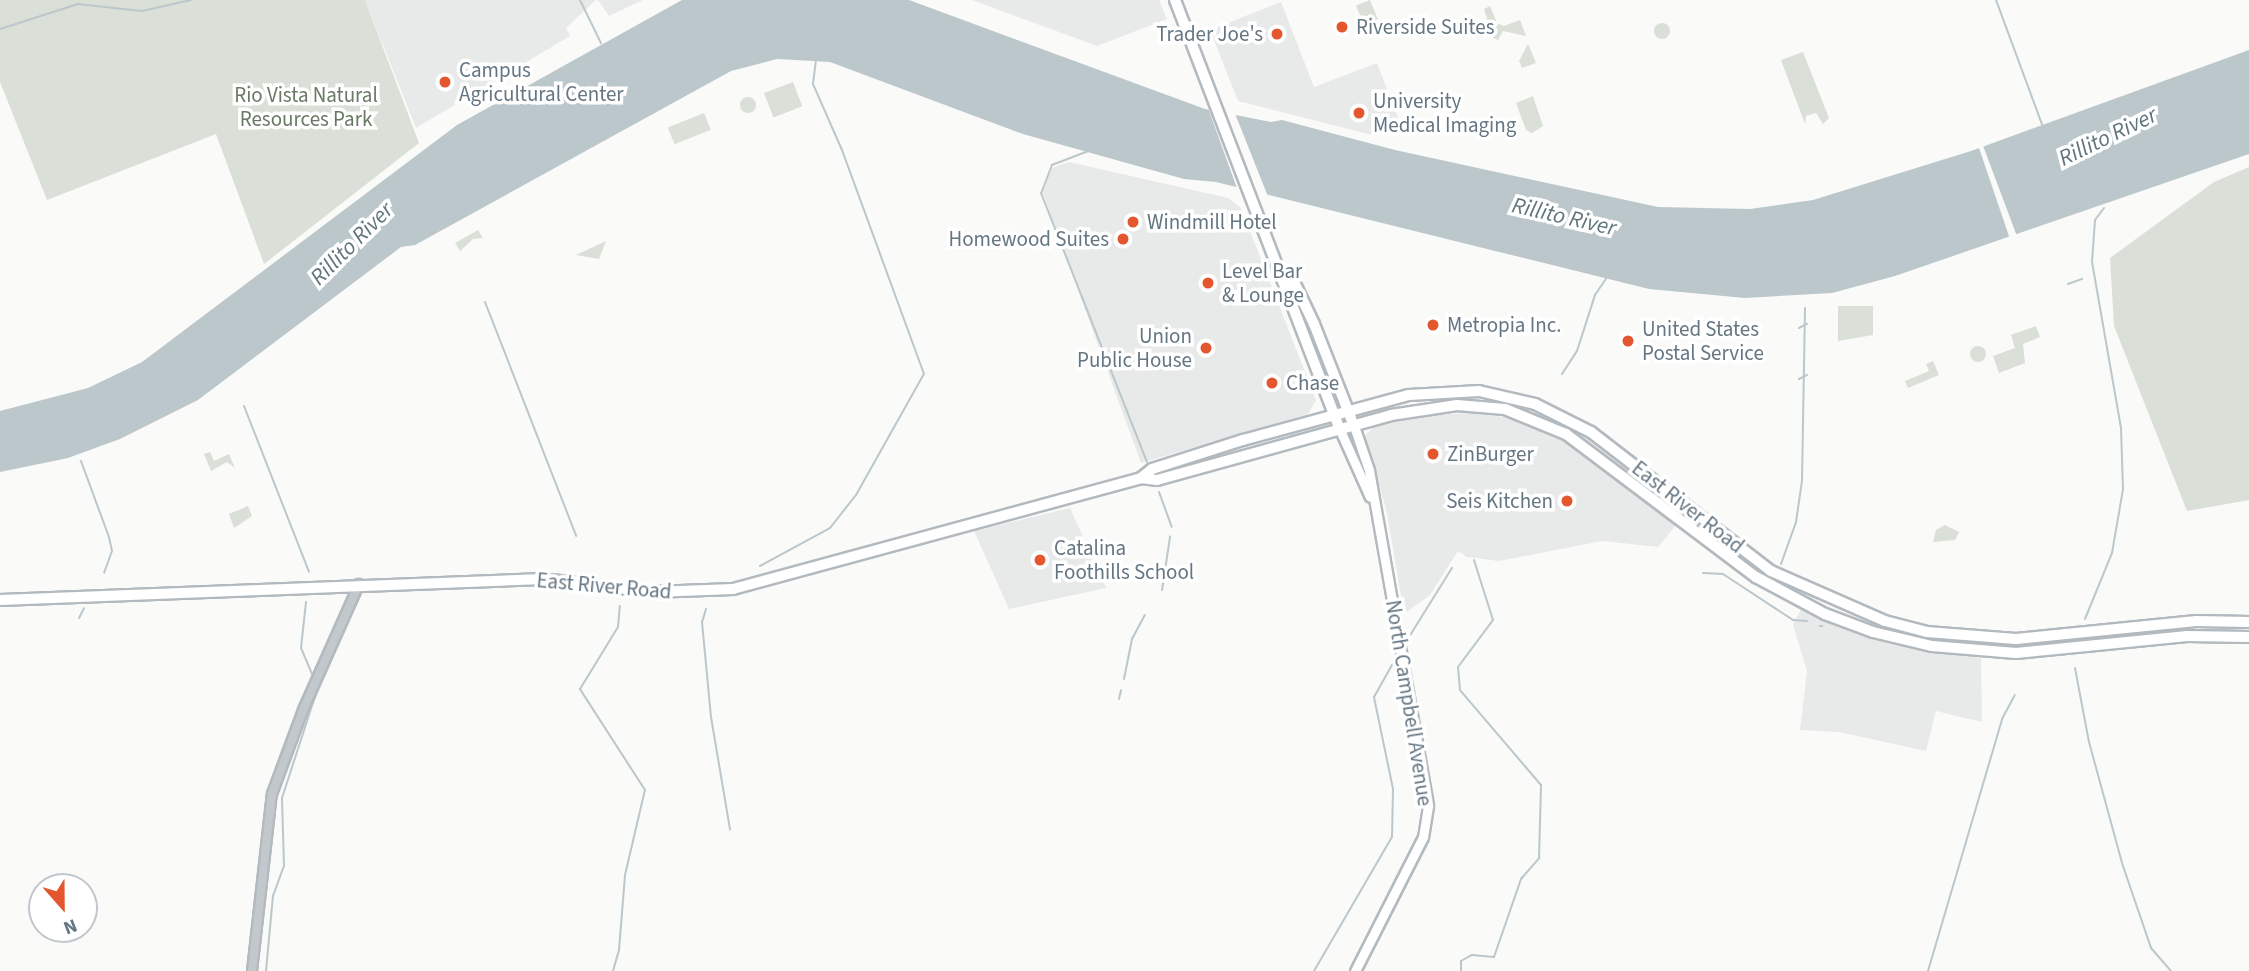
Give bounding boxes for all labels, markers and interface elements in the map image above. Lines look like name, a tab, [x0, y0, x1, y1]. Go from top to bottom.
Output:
place label: Riverside Suites	[1356, 14, 1495, 40]
marker: Riverside Suites	[1334, 19, 1350, 35]
place label: Trader Joe's	[1156, 21, 1263, 47]
marker: Trader Joe's	[1269, 26, 1285, 42]
place label: Campus Agricultural Center	[459, 57, 624, 107]
marker: Campus Agricultural Center	[437, 74, 453, 90]
park label: Rio Vista Natural Resources Park	[234, 82, 378, 132]
place label: University Medical Imaging	[1373, 88, 1516, 138]
water label: Rillito River	[2054, 101, 2162, 173]
marker: University Medical Imaging	[1351, 105, 1367, 121]
water label: Rillito River	[1509, 192, 1619, 242]
water label: Rillito River	[305, 197, 399, 291]
place label: Windmill Hotel	[1147, 209, 1277, 235]
marker: Windmill Hotel	[1125, 214, 1141, 230]
place label: Homewood Suites	[949, 226, 1109, 252]
marker: Homewood Suites	[1115, 231, 1131, 247]
place label: Level Bar & Lounge	[1222, 258, 1304, 308]
marker: Level Bar & Lounge	[1200, 275, 1216, 291]
place label: Metropia Inc.	[1447, 312, 1561, 338]
place label: United States Postal Service	[1642, 316, 1764, 366]
marker: Metropia Inc.	[1425, 317, 1441, 333]
place label: Union Public House	[1077, 323, 1192, 373]
marker: United States Postal Service	[1620, 333, 1636, 349]
marker: Union Public House	[1198, 340, 1214, 356]
place label: Chase	[1286, 370, 1339, 396]
marker: Chase	[1264, 375, 1280, 391]
place label: ZinBurger	[1447, 441, 1534, 467]
marker: ZinBurger	[1425, 446, 1441, 462]
street label: East River Road	[1627, 455, 1749, 559]
place label: Seis Kitchen	[1446, 488, 1553, 514]
marker: Seis Kitchen	[1559, 493, 1575, 509]
place label: Catalina Foothills School	[1054, 535, 1194, 585]
marker: Catalina Foothills School	[1032, 552, 1048, 568]
street label: East River Road	[536, 568, 672, 604]
street label: North Campbell Avenue	[1380, 598, 1438, 808]
north arrow	[28, 873, 98, 943]
text: N	[59, 911, 81, 941]

